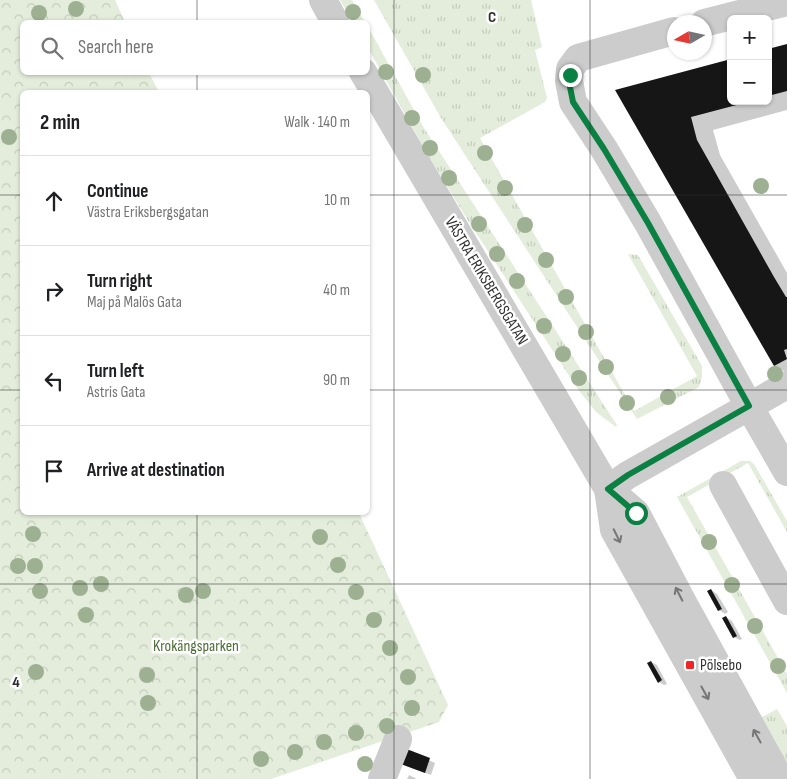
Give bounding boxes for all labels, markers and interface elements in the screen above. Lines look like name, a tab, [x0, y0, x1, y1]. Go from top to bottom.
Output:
text: C	[488, 8, 496, 27]
north arrow	[667, 15, 712, 60]
map controls	[727, 15, 772, 105]
button: +	[727, 15, 772, 60]
search box	[20, 20, 370, 75]
icon: search	[38, 34, 66, 62]
text: Search here	[78, 36, 154, 59]
button: −	[727, 60, 772, 105]
route end	[559, 64, 582, 87]
text: 2 min	[40, 110, 80, 135]
text: Walk · 140 m	[284, 113, 350, 132]
text: Continue	[87, 180, 148, 203]
icon: ahead	[40, 187, 68, 215]
text: 10 m	[324, 191, 350, 210]
text: Västra Eriksbergsgatan	[87, 203, 209, 222]
street label: VÄSTRA ERIKSBERGSGATAN	[440, 214, 532, 348]
text: Turn right	[87, 270, 152, 293]
icon: right	[40, 277, 68, 305]
text: 40 m	[323, 281, 350, 300]
text: Maj på Malös Gata	[87, 293, 182, 312]
text: Turn left	[87, 360, 144, 383]
icon: left	[40, 367, 68, 395]
text: 90 m	[323, 371, 350, 390]
text: Astris Gata	[87, 383, 145, 402]
icon: arrive	[40, 457, 68, 485]
text: Arrive at destination	[87, 459, 225, 482]
route start	[625, 502, 648, 525]
one-way arrow	[612, 529, 622, 544]
one-way arrow	[674, 587, 683, 602]
park label: Krokängsparken	[153, 637, 239, 656]
place label: Pölsebo	[700, 656, 742, 675]
marker: Pölsebo	[684, 659, 696, 671]
text: 4	[12, 673, 20, 692]
one-way arrow	[701, 685, 711, 700]
one-way arrow	[751, 730, 761, 744]

